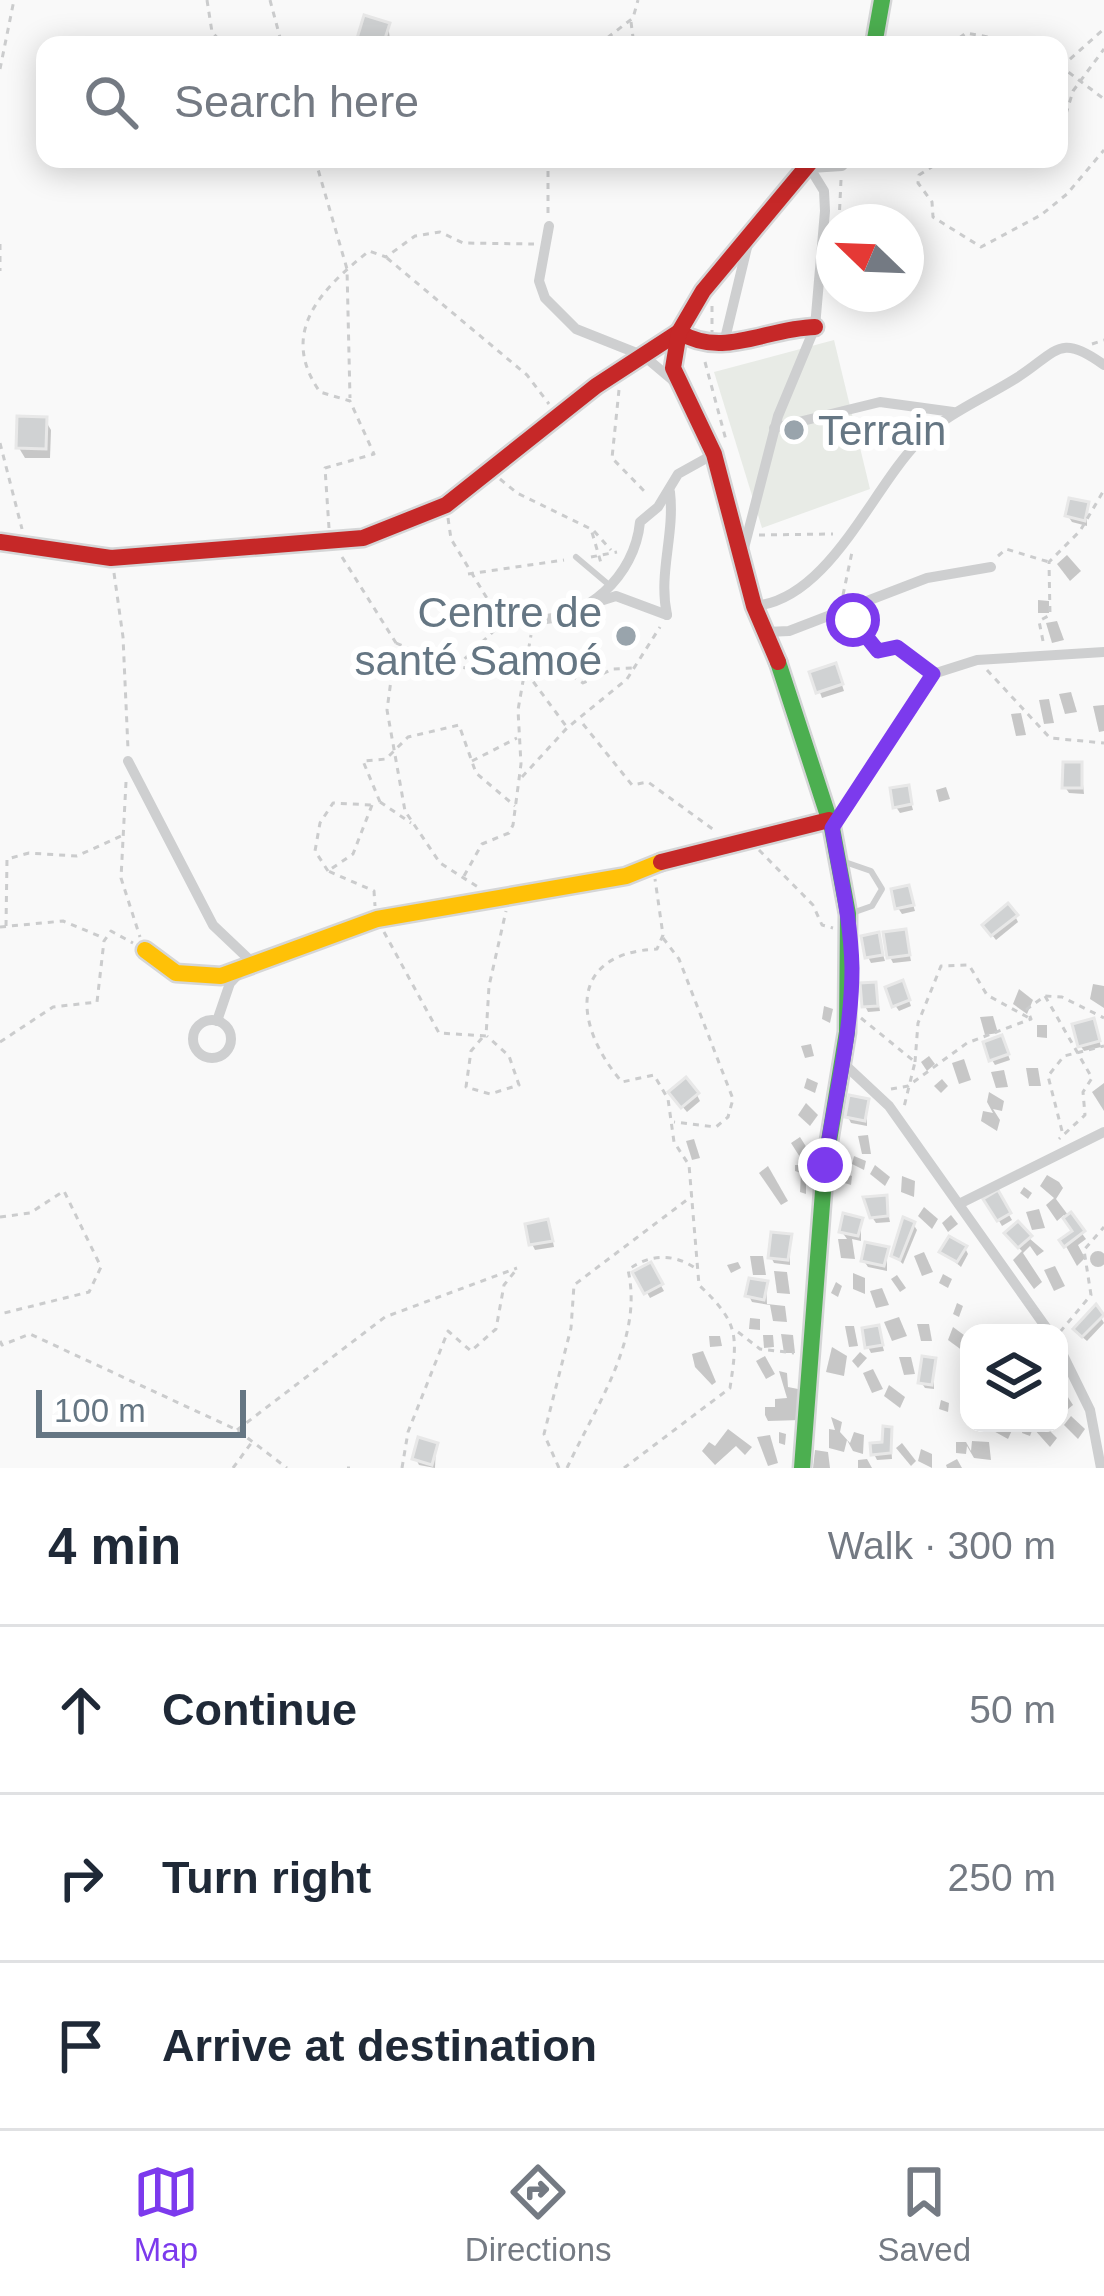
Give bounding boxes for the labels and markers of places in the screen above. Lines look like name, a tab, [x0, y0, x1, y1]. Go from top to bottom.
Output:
place label: Terrain	[818, 407, 946, 454]
marker: Terrain	[781, 417, 807, 443]
place label: Centre de santé Samoé	[355, 589, 602, 684]
marker: Centre de santé Samoé	[613, 623, 639, 649]

